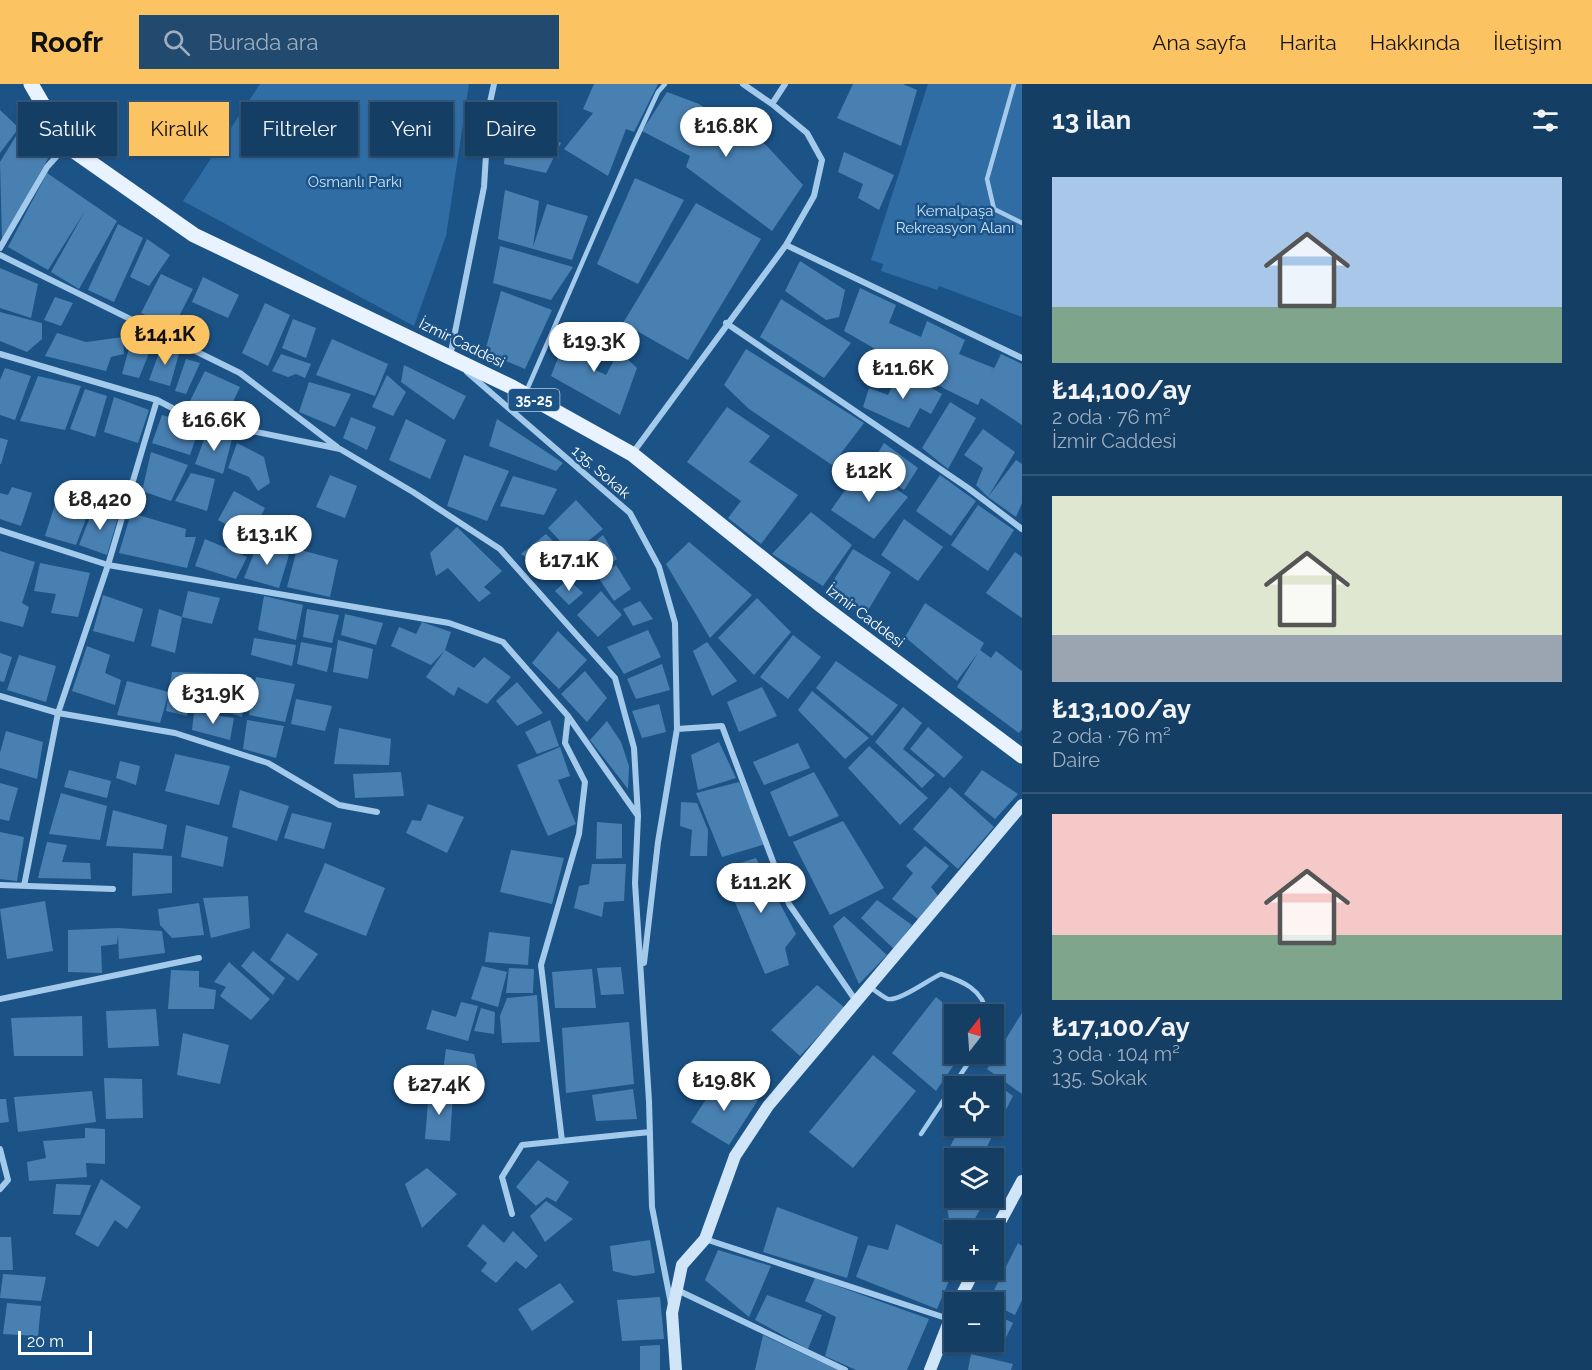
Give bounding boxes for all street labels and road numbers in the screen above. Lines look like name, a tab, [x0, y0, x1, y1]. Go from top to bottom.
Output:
street label: İzmir Caddesi	[416, 314, 508, 372]
road number: 35-25	[508, 389, 560, 411]
street label: 135. Sokak	[568, 442, 634, 502]
street label: İzmir Caddesi	[822, 580, 908, 651]

